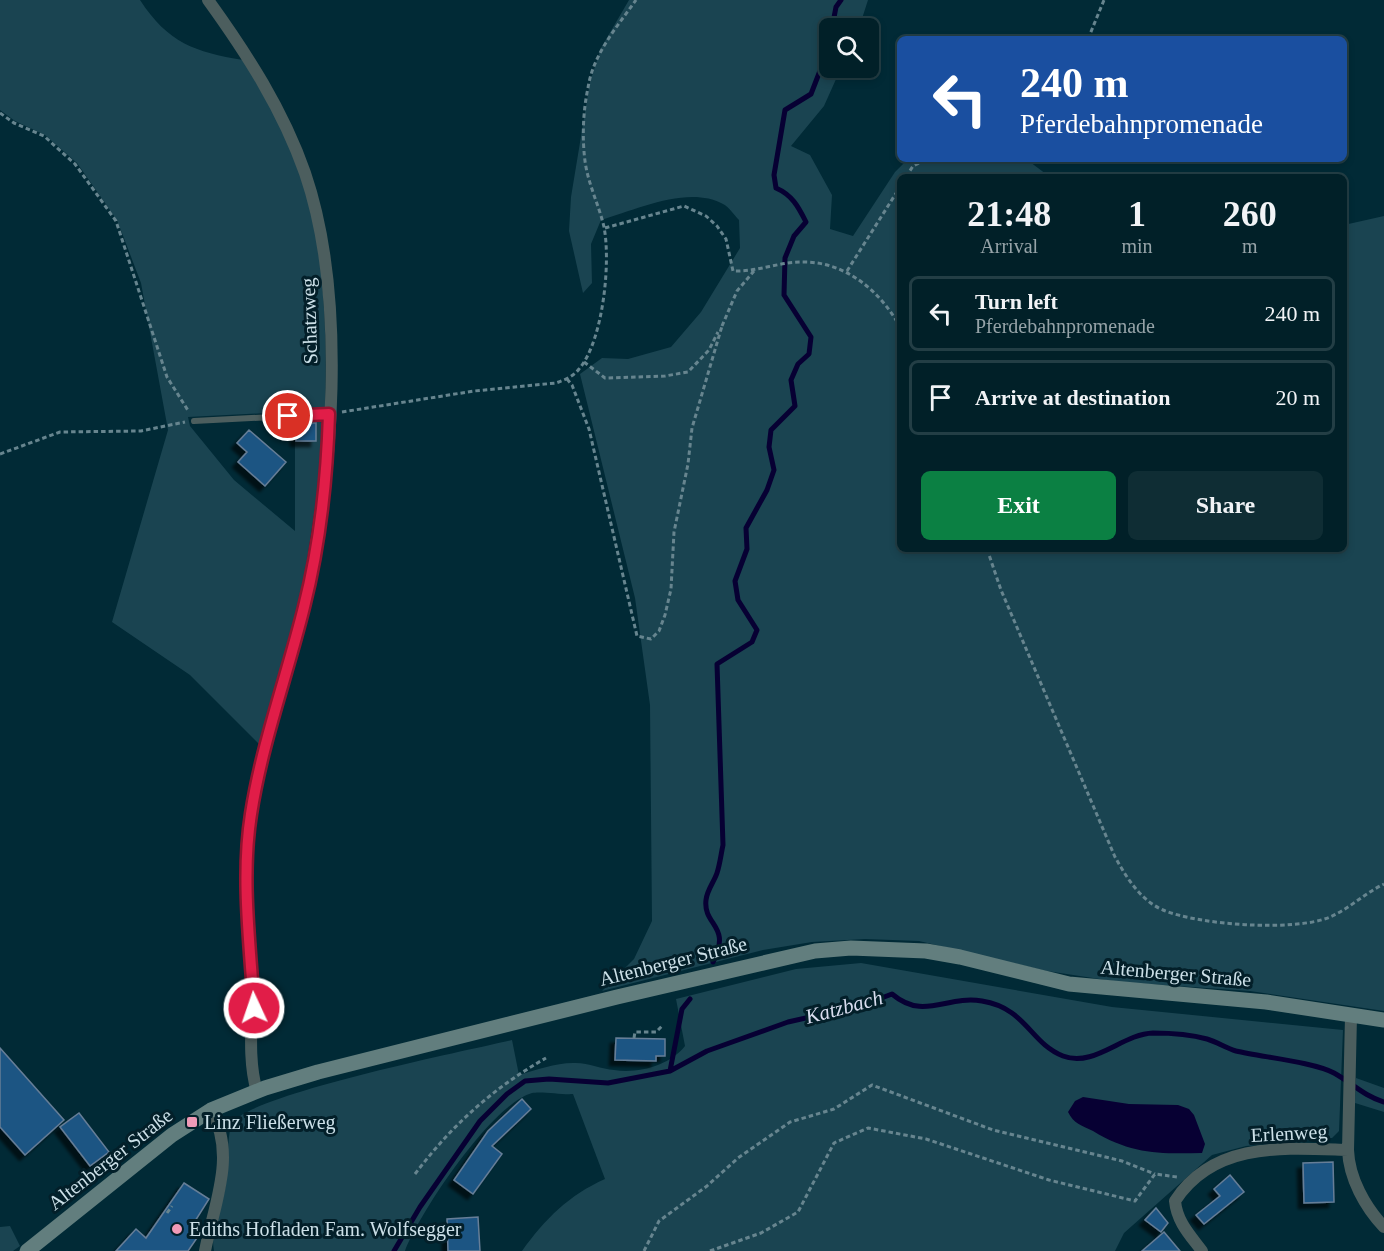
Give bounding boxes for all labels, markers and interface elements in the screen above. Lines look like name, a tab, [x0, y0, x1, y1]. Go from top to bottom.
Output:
map controls	[819, 18, 879, 78]
button: search	[819, 18, 879, 78]
icon: left	[921, 60, 999, 138]
text: 240 m	[1020, 60, 1129, 106]
text: Pferdebahnpromenade	[1020, 109, 1263, 139]
text: 21:48	[967, 194, 1051, 234]
text: 1	[1128, 194, 1146, 234]
text: 260	[1223, 194, 1277, 234]
text: Arrival	[980, 235, 1038, 257]
text: min	[1121, 235, 1153, 257]
text: m	[1242, 235, 1258, 257]
street label: Schatzweg	[296, 277, 323, 365]
text: Turn left	[975, 289, 1058, 314]
icon: left	[924, 297, 957, 330]
text: 240 m	[1264, 301, 1320, 326]
text: Pferdebahnpromenade	[975, 315, 1155, 337]
icon: arrive	[924, 381, 957, 414]
text: Arrive at destination	[975, 385, 1171, 410]
text: 20 m	[1275, 385, 1320, 410]
pin	[262, 390, 313, 441]
icon: arrive	[271, 399, 304, 432]
button: Exit	[921, 471, 1116, 540]
button: Share	[1128, 471, 1323, 540]
street label: Altenberger Straße	[597, 932, 749, 991]
street label: Altenberger Straße	[1100, 955, 1252, 992]
position arrow	[222, 976, 286, 1040]
water label: Katzbach	[802, 985, 885, 1029]
street label: Altenberger Straße	[44, 1104, 177, 1215]
place label: Linz Fließerweg	[204, 1111, 336, 1134]
marker: Linz Fließerweg	[185, 1115, 199, 1129]
street label: Erlenweg	[1250, 1120, 1328, 1147]
place label: Ediths Hofladen Fam. Wolfsegger	[189, 1218, 462, 1241]
marker: Ediths Hofladen Fam. Wolfsegger	[170, 1222, 184, 1236]

